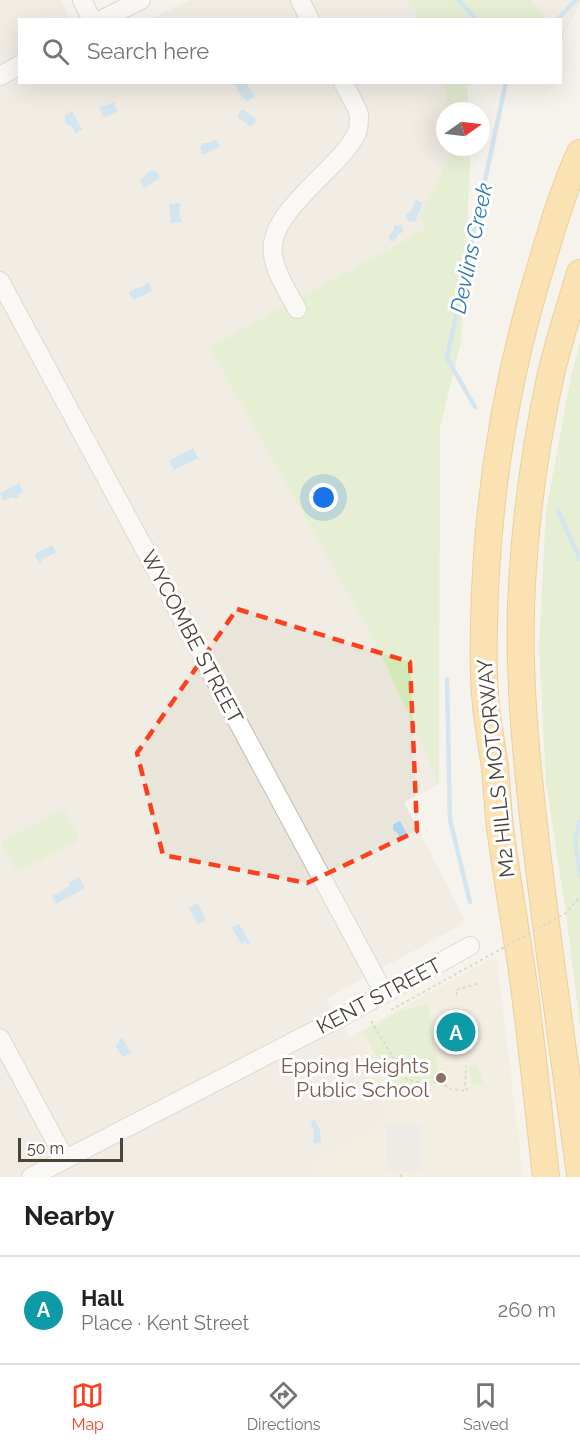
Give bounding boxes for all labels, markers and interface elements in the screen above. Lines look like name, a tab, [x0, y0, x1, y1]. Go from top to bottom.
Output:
search box	[18, 18, 562, 84]
icon: search	[39, 35, 72, 68]
text: Search here	[87, 38, 209, 64]
north arrow	[436, 102, 490, 156]
water label: Devlins Creek	[444, 180, 498, 316]
your location	[309, 483, 338, 512]
street label: WYCOMBE STREET	[136, 546, 249, 728]
street label: M2 HILLS MOTORWAY	[472, 657, 519, 879]
street label: KENT STREET	[312, 952, 446, 1039]
pin: A	[436, 1010, 476, 1054]
place label: Epping Heights Public School	[281, 1053, 429, 1102]
marker: Epping Heights Public School	[434, 1071, 448, 1085]
scale bar	[18, 1135, 123, 1162]
text: 50 m	[27, 1139, 64, 1158]
text: Nearby	[24, 1201, 114, 1231]
text: Hall	[81, 1285, 124, 1311]
text: A	[37, 1298, 50, 1322]
text: 260 m	[498, 1298, 556, 1322]
text: Place · Kent Street	[81, 1311, 249, 1335]
tab: Map	[71, 1379, 104, 1434]
tab: Directions	[247, 1379, 321, 1434]
tab: Saved	[463, 1379, 509, 1434]

